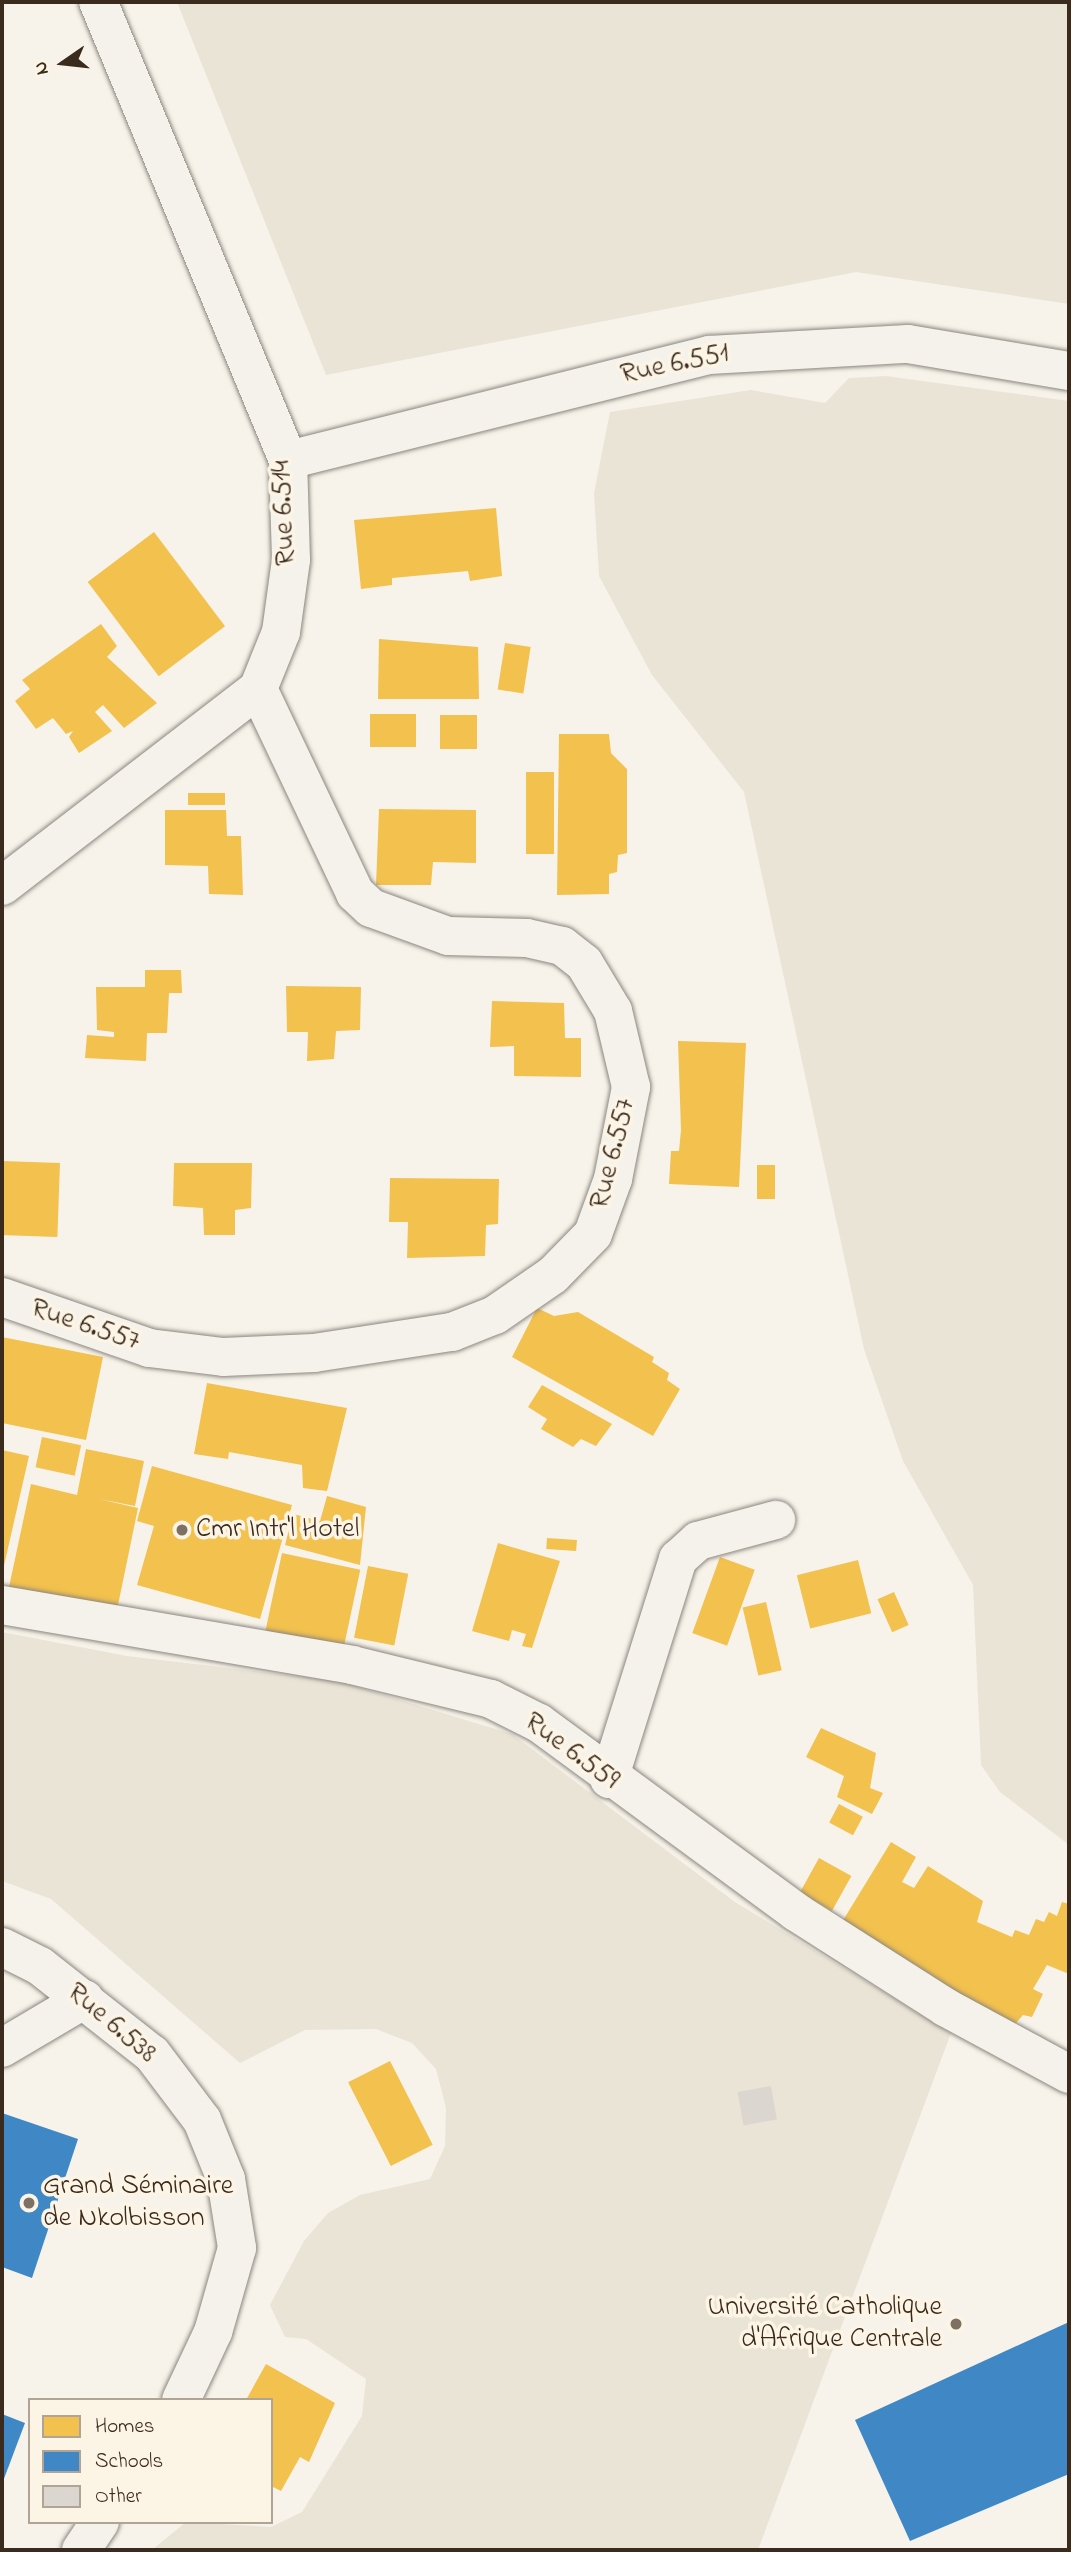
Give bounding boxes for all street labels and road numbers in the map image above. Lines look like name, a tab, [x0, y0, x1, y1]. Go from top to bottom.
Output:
street label: Rue 6.551	[618, 337, 732, 393]
street label: Rue 6.514	[265, 459, 305, 567]
street label: Rue 6.557	[584, 1095, 644, 1213]
street label: Rue 6.557	[26, 1293, 144, 1359]
street label: Rue 6.559	[517, 1706, 625, 1798]
street label: Rue 6.538	[59, 1977, 163, 2071]

